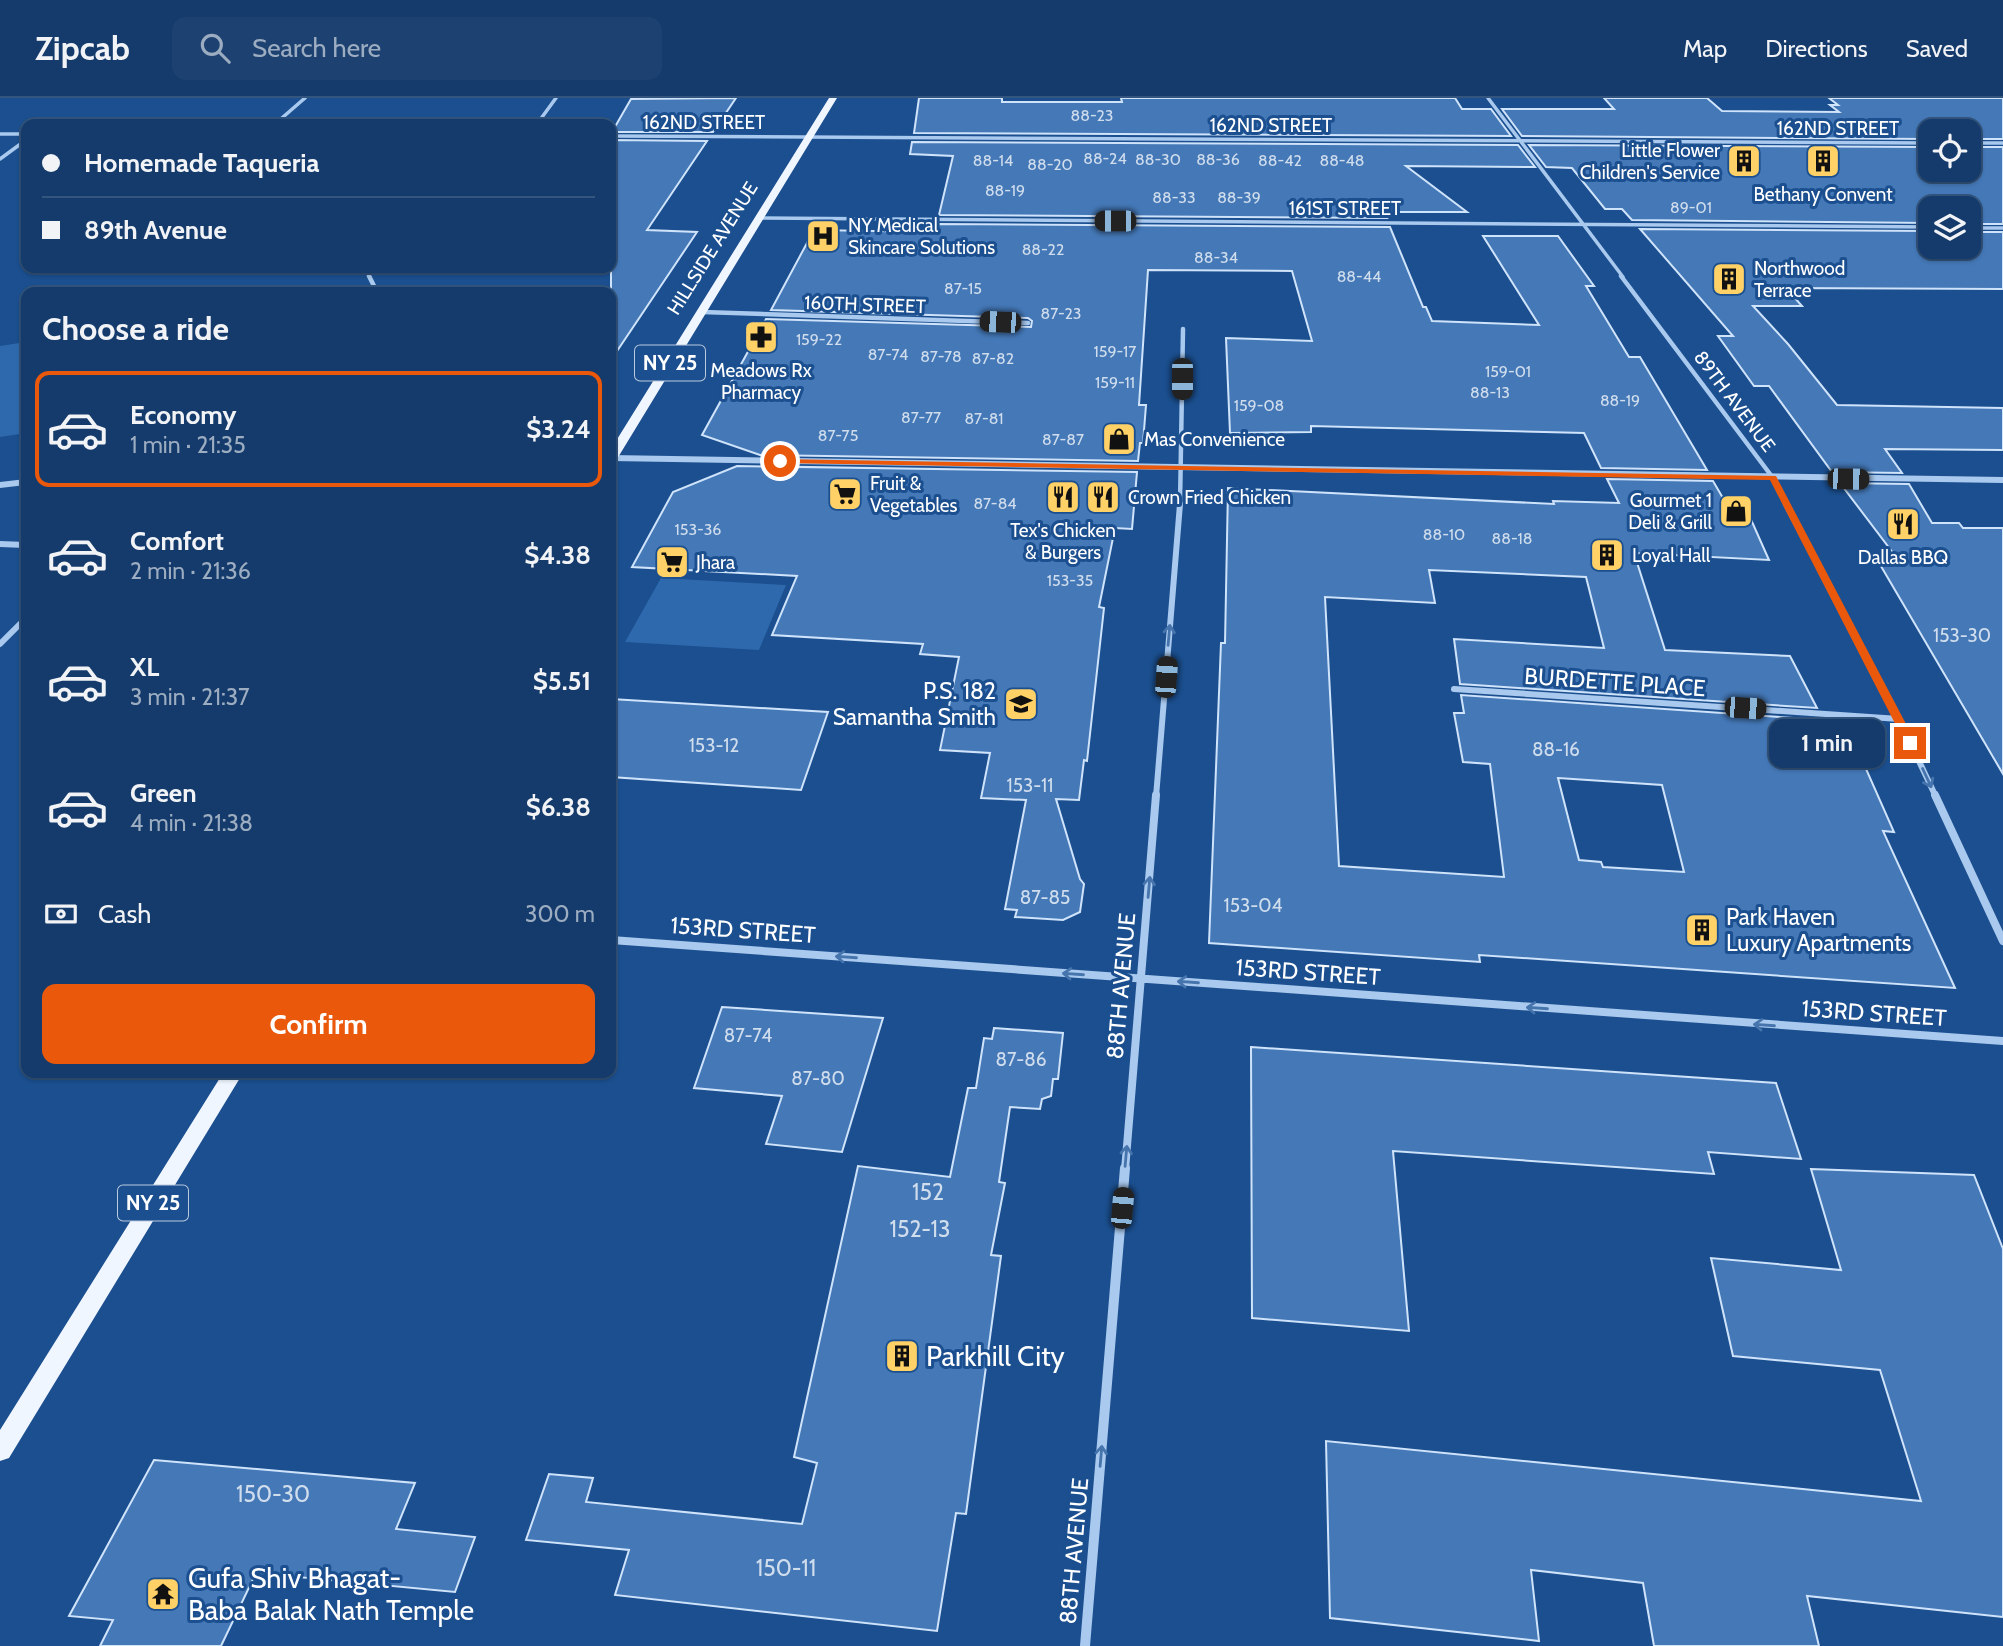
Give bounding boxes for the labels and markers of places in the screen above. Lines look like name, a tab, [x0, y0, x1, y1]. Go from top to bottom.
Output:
place label: Little Flower Children's Service	[1580, 139, 1720, 184]
building icon: Little Flower Children's Service	[1725, 142, 1763, 180]
building icon: Bethany Convent	[1804, 142, 1842, 180]
place label: Bethany Convent	[1753, 183, 1893, 206]
place label: NY Medical Skincare Solutions	[848, 214, 995, 259]
hospital icon: NY Medical Skincare Solutions	[804, 217, 842, 255]
place label: Northwood Terrace	[1754, 257, 1845, 302]
building icon: Northwood Terrace	[1710, 260, 1748, 298]
pharmacy icon: Meadows Rx Pharmacy	[742, 318, 780, 356]
place label: Meadows Rx Pharmacy	[710, 359, 812, 404]
shop icon: Mas Convenience	[1100, 420, 1138, 458]
place label: Mas Convenience	[1144, 428, 1285, 451]
place label: Fruit & Vegetables	[870, 472, 958, 517]
supermarket icon: Fruit & Vegetables	[826, 475, 864, 513]
restaurant icon: Tex's Chicken & Burgers	[1044, 478, 1082, 516]
restaurant icon: Crown Fried Chicken	[1084, 478, 1122, 516]
place label: Crown Fried Chicken	[1128, 486, 1291, 509]
place label: Gourmet 1 Deli & Grill	[1628, 489, 1713, 534]
shop icon: Gourmet 1 Deli & Grill	[1717, 492, 1755, 530]
restaurant icon: Dallas BBQ	[1884, 505, 1922, 543]
place label: Tex's Chicken & Burgers	[1010, 519, 1116, 564]
building icon: Loyal Hall	[1588, 536, 1626, 574]
supermarket icon: Jhara	[653, 543, 691, 581]
place label: Loyal Hall	[1632, 544, 1711, 567]
place label: Dallas BBQ	[1858, 546, 1948, 569]
place label: Jhara	[695, 551, 735, 574]
place label: P.S. 182 Samantha Smith	[833, 677, 996, 731]
school or university icon: P.S. 182 Samantha Smith	[1002, 685, 1040, 723]
place label: Park Haven Luxury Apartments	[1726, 903, 1911, 957]
building icon: Park Haven Luxury Apartments	[1683, 911, 1721, 949]
building icon: Parkhill City	[883, 1337, 921, 1375]
place label: Parkhill City	[926, 1339, 1065, 1373]
place label: Gufa Shiv Bhagat- Baba Balak Nath Temple	[188, 1561, 474, 1627]
temple icon: Gufa Shiv Bhagat- Baba Balak Nath Temple	[144, 1575, 182, 1613]

